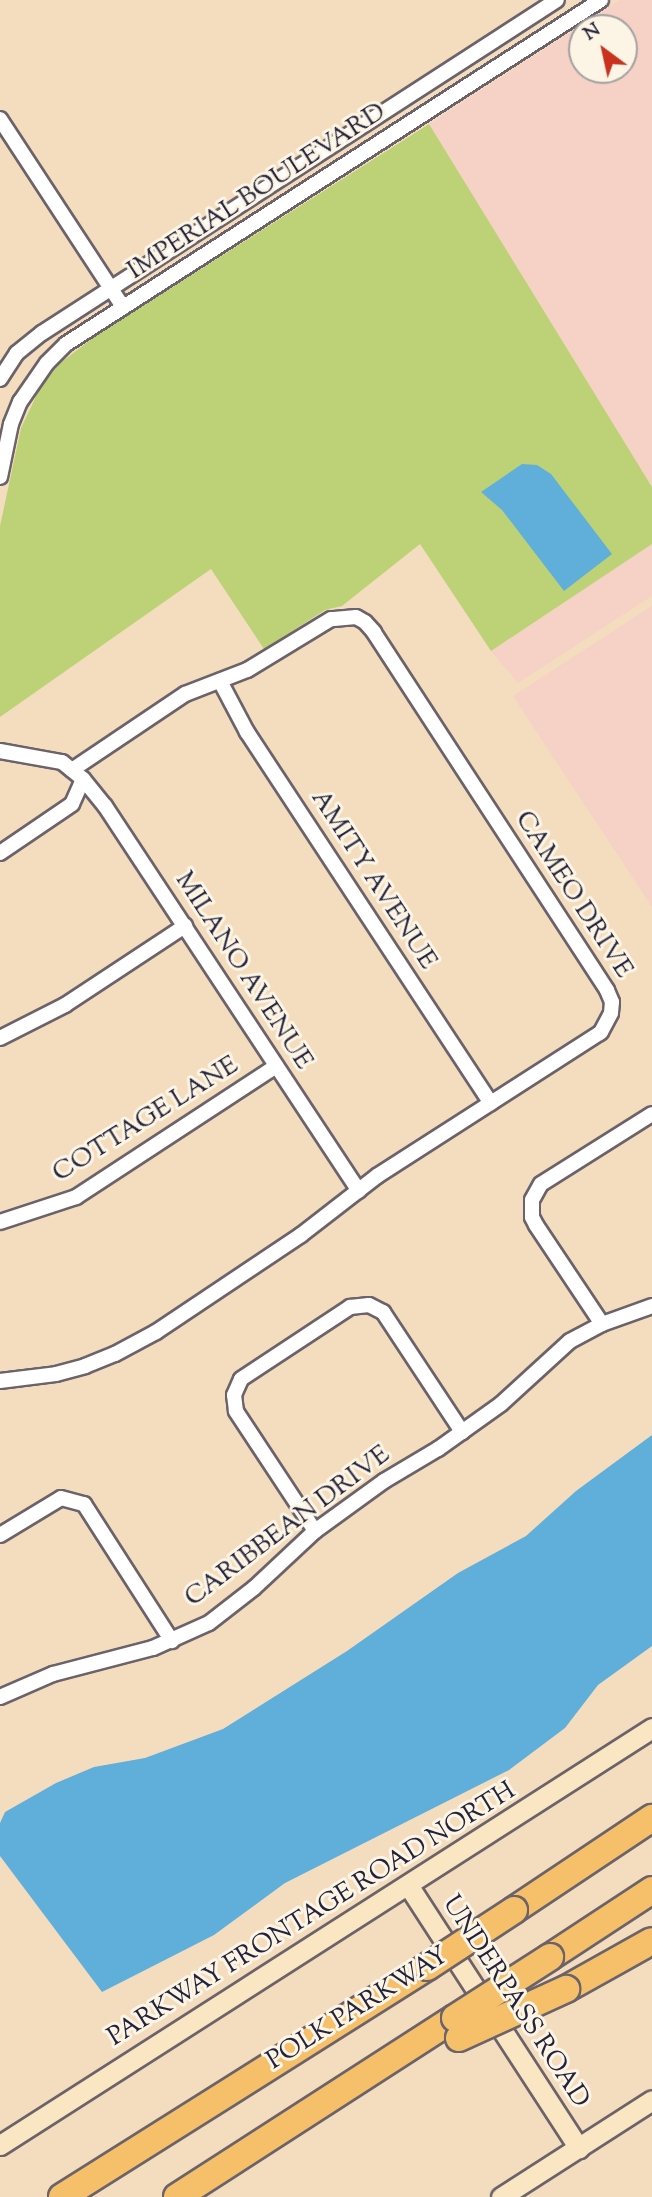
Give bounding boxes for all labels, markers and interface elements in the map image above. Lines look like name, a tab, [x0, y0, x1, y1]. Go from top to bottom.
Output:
north arrow	[568, 14, 638, 84]
text: N	[579, 17, 606, 48]
street label: IMPERIAL BOULEVARD	[122, 97, 392, 287]
street label: AMITY AVENUE	[303, 784, 443, 976]
street label: CAMEO DRIVE	[507, 806, 639, 984]
street label: MILANO AVENUE	[167, 866, 319, 1076]
street label: COTTAGE LANE	[47, 1050, 245, 1190]
street label: CARIBBEAN DRIVE	[179, 1440, 397, 1614]
street label: PARKWAY FRONTAGE ROAD NORTH	[103, 1776, 521, 2054]
street label: UNDERPASS ROAD	[435, 1890, 595, 2114]
street label: POLK PARKWAY	[261, 1941, 455, 2077]

